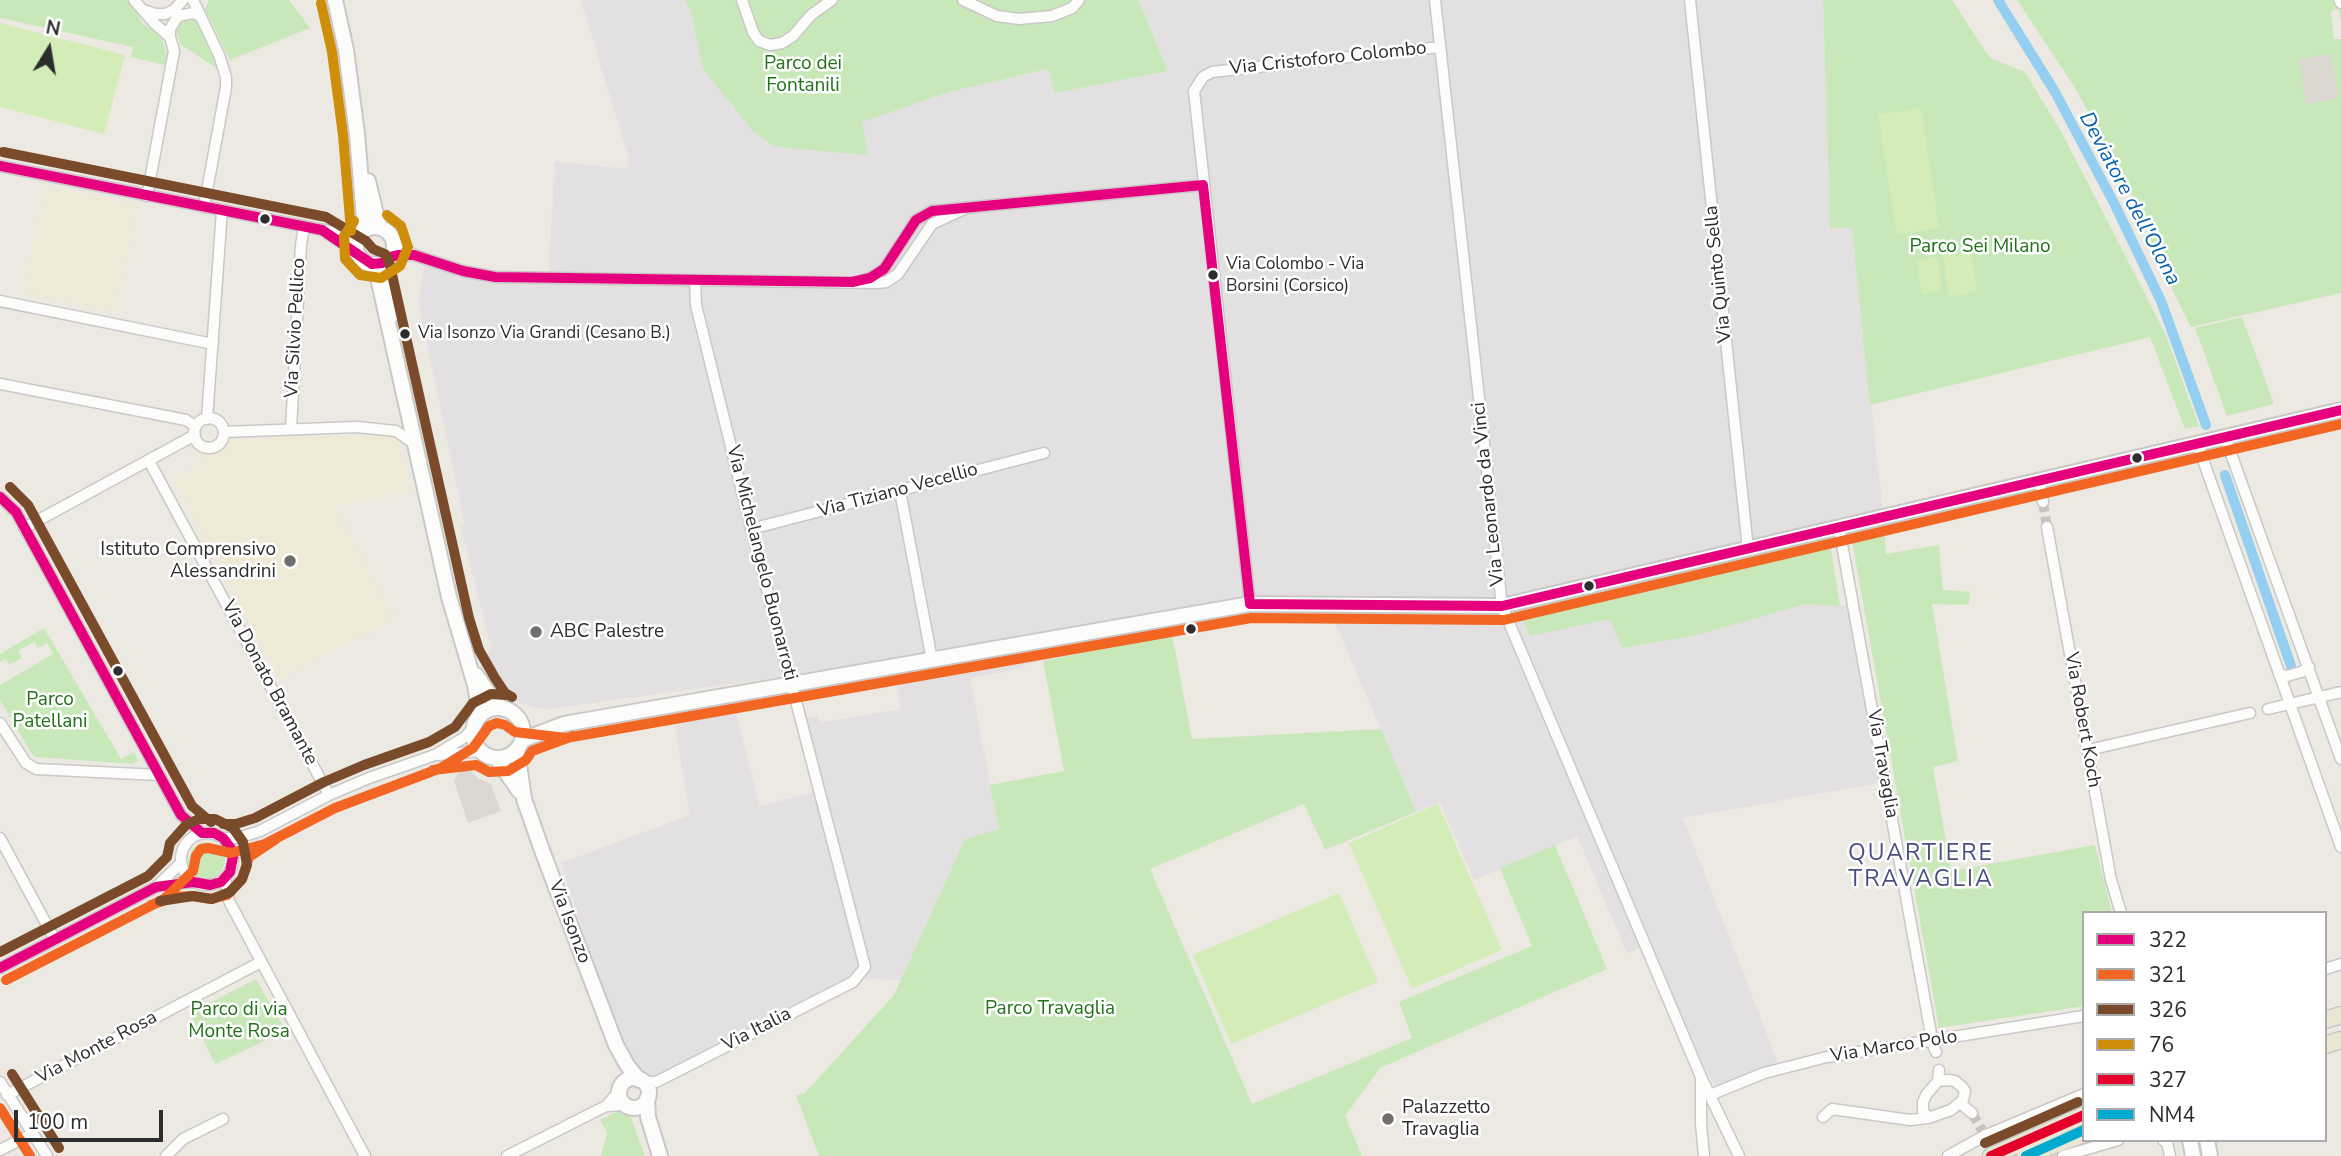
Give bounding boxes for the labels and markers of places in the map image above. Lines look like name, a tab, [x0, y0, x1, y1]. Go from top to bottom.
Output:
unlabelled marker	[258, 212, 272, 226]
place label: Via Colombo - Via Borsini (Corsico)	[1226, 255, 1364, 295]
marker: Via Colombo - Via Borsini (Corsico)	[1206, 268, 1220, 282]
place label: Via Isonzo Via Grandi (Cesano B.)	[418, 324, 671, 344]
marker: Via Isonzo Via Grandi (Cesano B.)	[398, 327, 412, 341]
unlabelled marker	[2130, 451, 2144, 465]
place label: Istituto Comprensivo Alessandrini	[100, 539, 276, 583]
marker: Istituto Comprensivo Alessandrini	[282, 553, 298, 569]
unlabelled marker	[1582, 579, 1596, 593]
place label: ABC Palestre	[550, 621, 664, 643]
unlabelled marker	[1184, 622, 1198, 636]
marker: ABC Palestre	[528, 624, 544, 640]
unlabelled marker	[111, 664, 125, 678]
place label: Palazzetto Travaglia	[1402, 1097, 1490, 1141]
marker: Palazzetto Travaglia	[1380, 1111, 1396, 1127]

